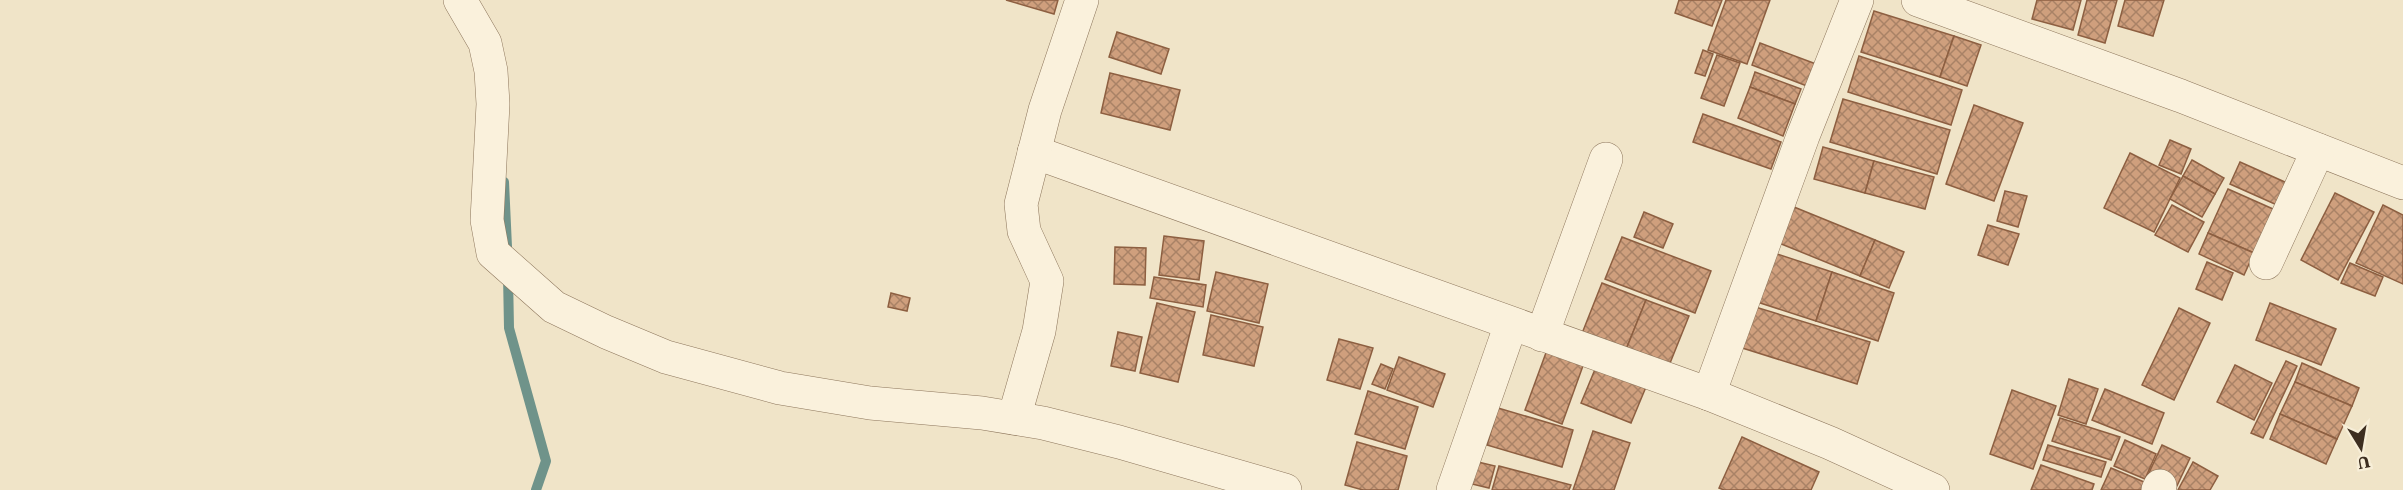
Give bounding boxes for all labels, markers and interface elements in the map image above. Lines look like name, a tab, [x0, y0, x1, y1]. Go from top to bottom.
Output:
north arrow	[2331, 418, 2391, 478]
text: U	[2356, 452, 2372, 473]

